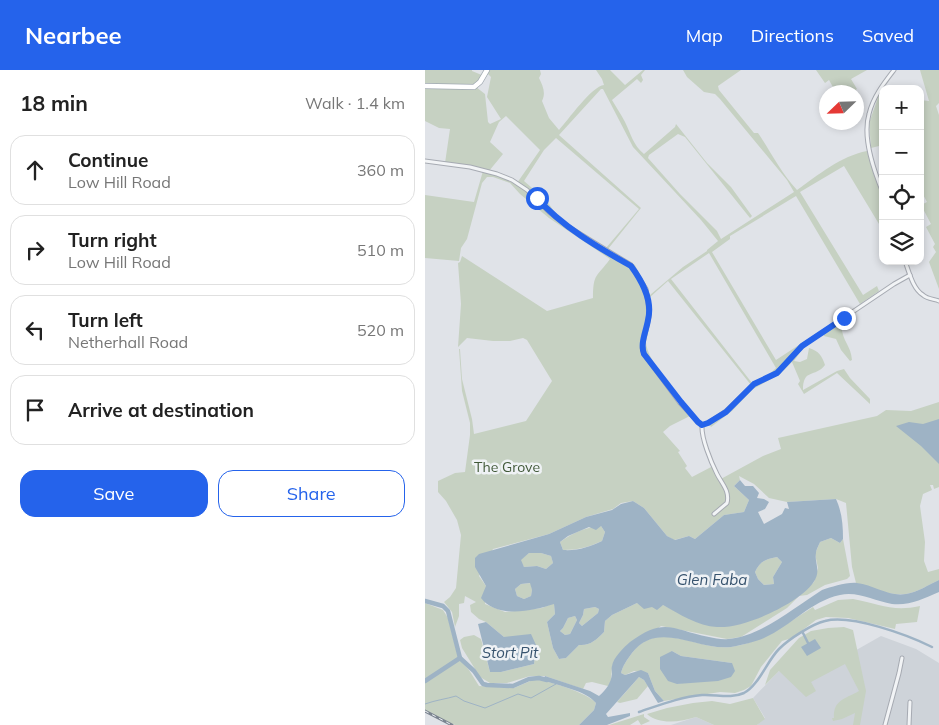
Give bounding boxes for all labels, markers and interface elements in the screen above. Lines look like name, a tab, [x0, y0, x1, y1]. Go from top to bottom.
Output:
text: Nearbee	[25, 20, 122, 50]
text: Map	[686, 24, 723, 47]
text: Directions	[751, 24, 834, 47]
text: Saved	[862, 24, 914, 47]
north arrow	[819, 85, 864, 130]
map controls	[879, 85, 924, 265]
button: +	[879, 85, 924, 130]
text: 18 min	[20, 90, 88, 116]
text: Walk · 1.4 km	[305, 93, 405, 113]
button: −	[879, 130, 924, 175]
text: Continue	[68, 148, 148, 172]
icon: ahead	[21, 156, 49, 184]
text: 360 m	[357, 160, 404, 180]
text: Low Hill Road	[68, 172, 171, 192]
button: locate	[879, 175, 924, 220]
route start	[526, 187, 549, 210]
button: layers	[879, 220, 924, 265]
text: Turn right	[68, 228, 157, 252]
icon: right	[21, 236, 49, 264]
text: 510 m	[357, 240, 404, 260]
text: Low Hill Road	[68, 252, 171, 272]
route end	[833, 307, 856, 330]
text: Turn left	[68, 308, 143, 332]
icon: left	[21, 316, 49, 344]
text: 520 m	[357, 320, 404, 340]
text: Netherhall Road	[68, 332, 188, 352]
icon: arrive	[21, 396, 49, 424]
text: Arrive at destination	[68, 398, 254, 422]
park label: The Grove	[474, 458, 540, 476]
button: Save	[20, 470, 208, 517]
button: Share	[218, 470, 405, 517]
water label: Glen Faba	[677, 570, 747, 589]
water label: Stort Pit	[482, 643, 539, 662]

